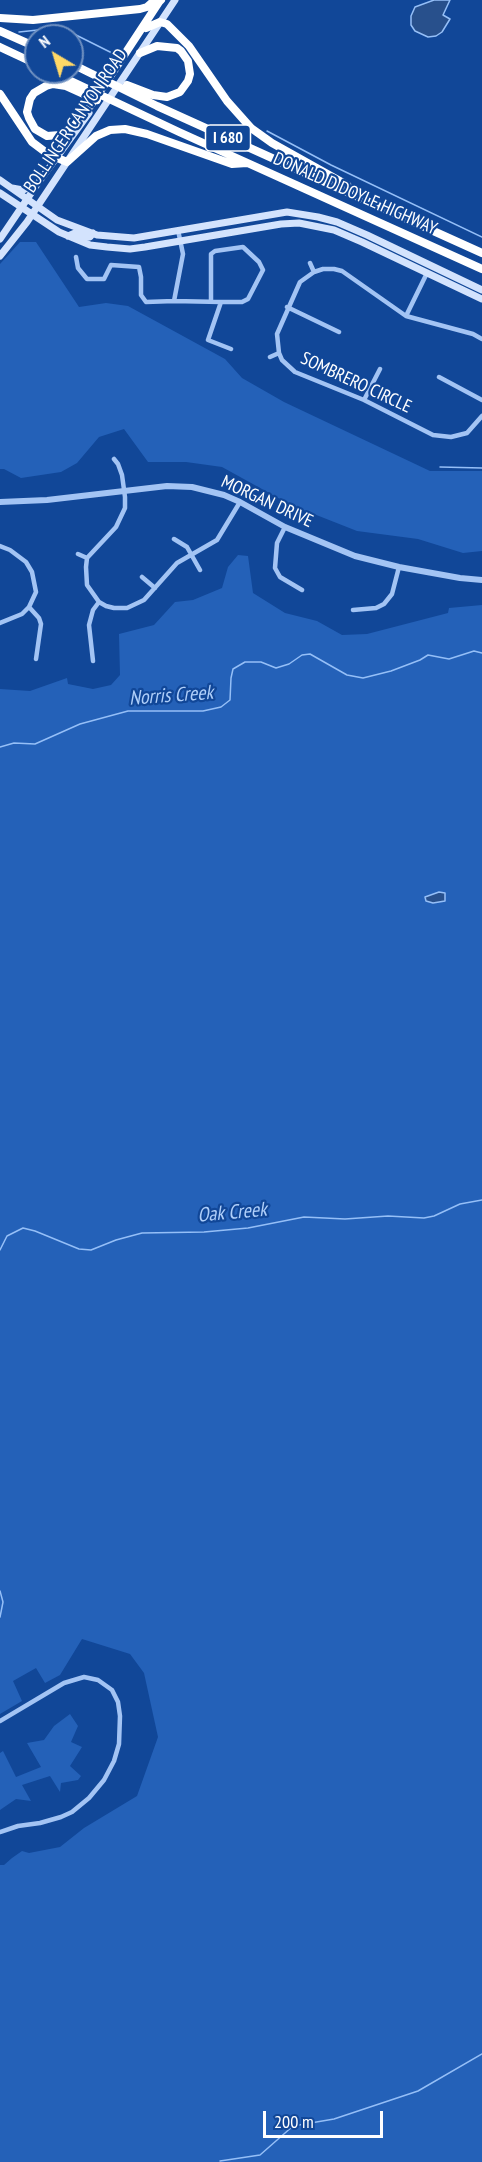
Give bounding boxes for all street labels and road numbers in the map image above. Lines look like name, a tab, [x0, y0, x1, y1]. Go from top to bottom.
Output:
street label: BOLLINGER CANYON ROAD	[20, 45, 132, 197]
road number: I 680	[206, 125, 250, 151]
street label: DONALD D DOYLE HIGHWAY	[270, 148, 440, 240]
street label: SOMBRERO CIRCLE	[297, 348, 415, 418]
street label: MORGAN DRIVE	[218, 471, 316, 533]

